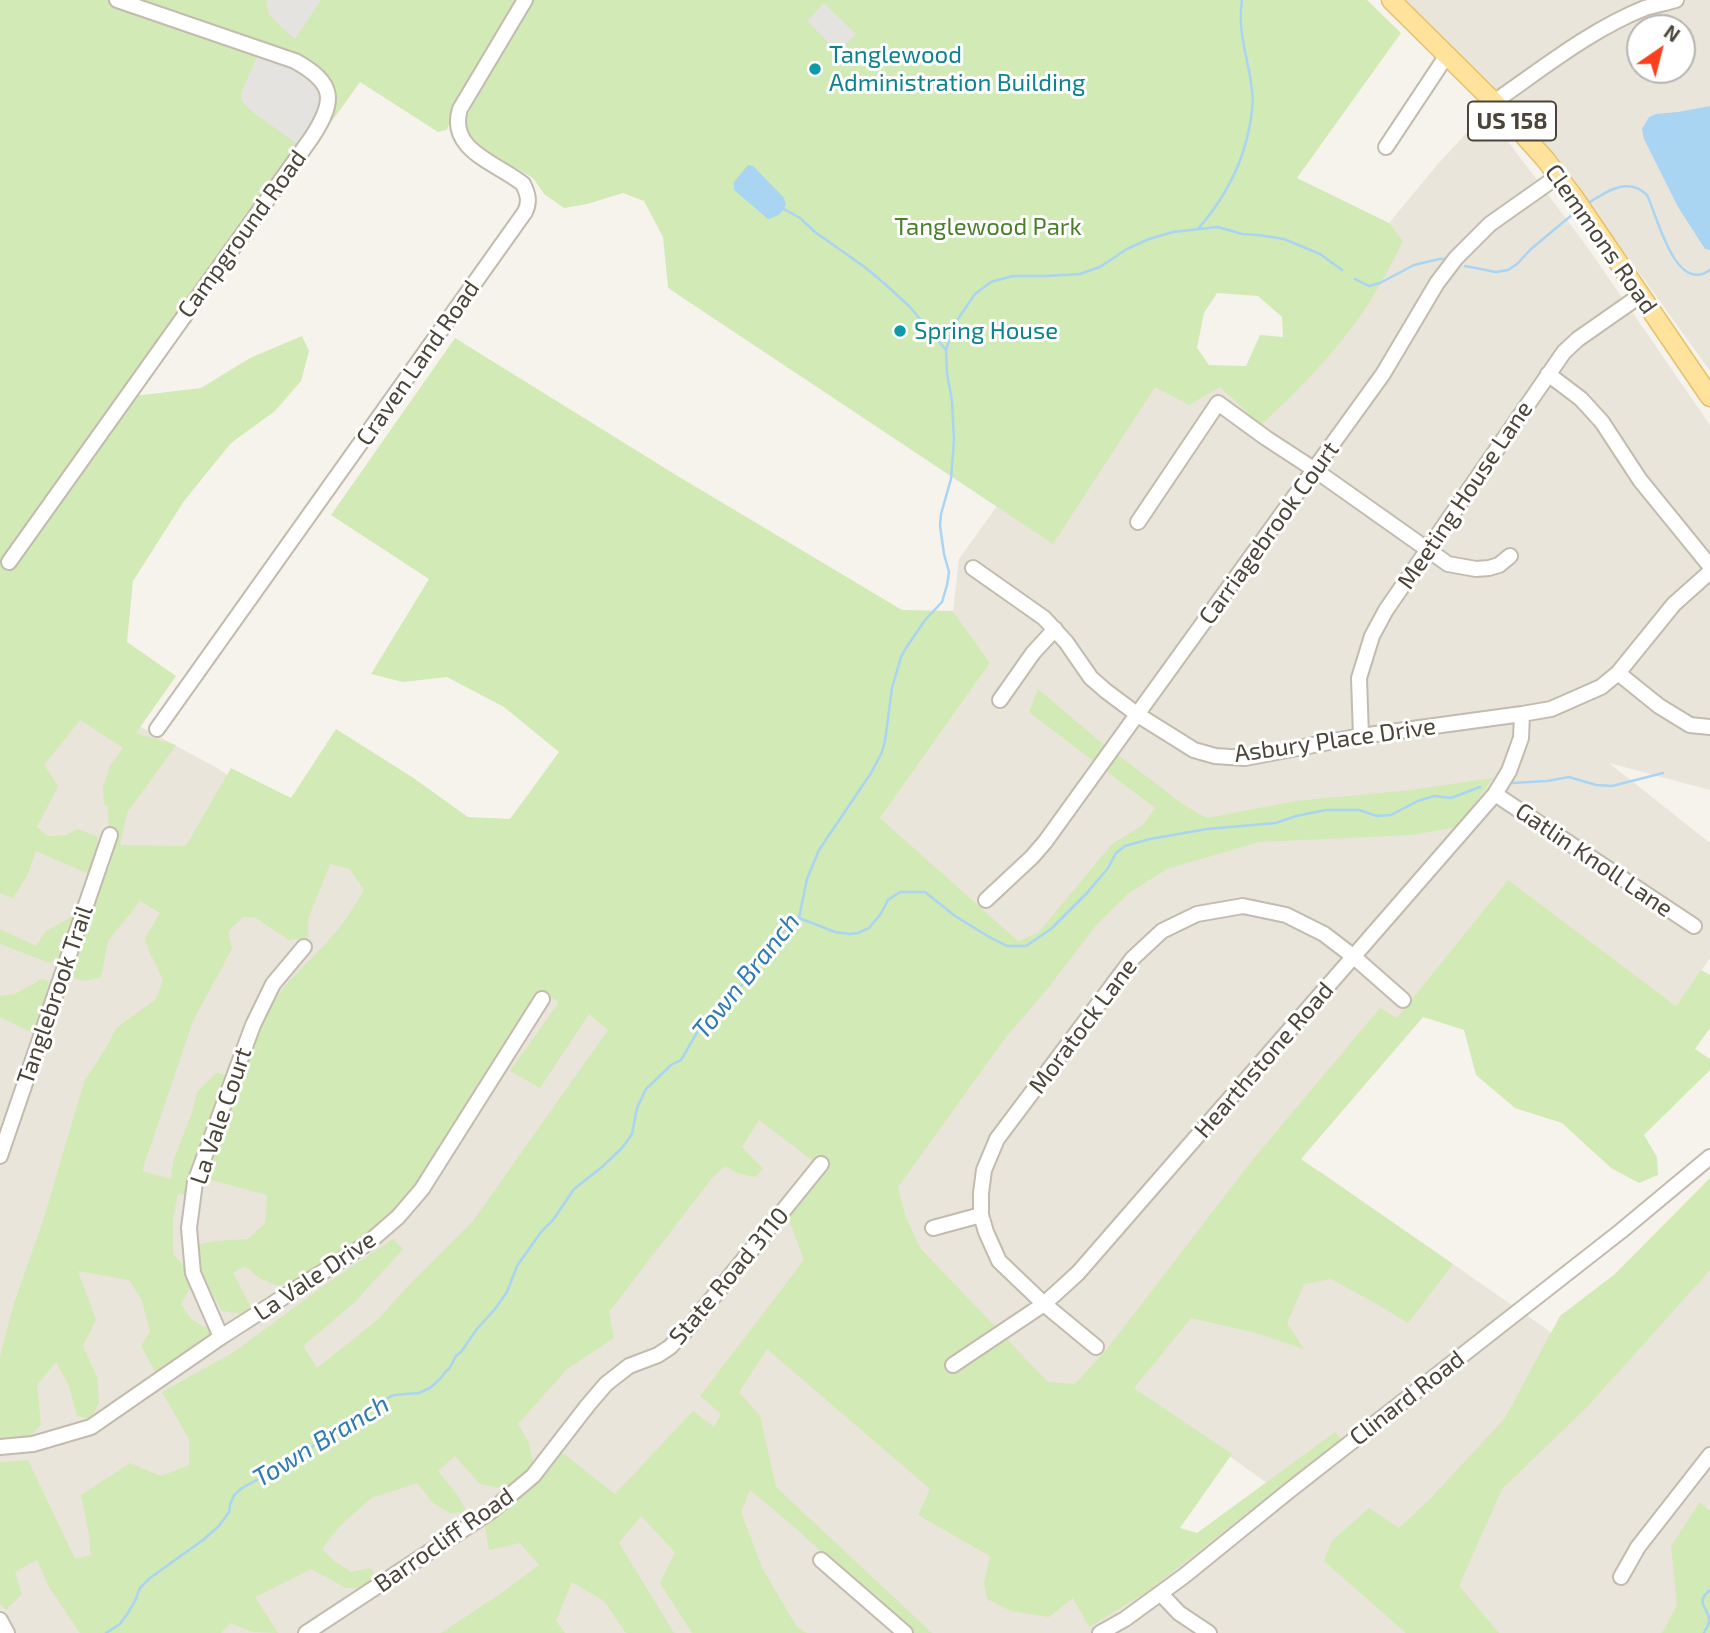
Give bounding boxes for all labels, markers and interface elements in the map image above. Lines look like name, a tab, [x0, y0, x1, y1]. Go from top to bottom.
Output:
north arrow	[1626, 14, 1696, 84]
text: N	[1660, 20, 1684, 46]
place label: Tanglewood Administration Building	[829, 41, 1085, 97]
marker: Tanglewood Administration Building	[807, 61, 823, 77]
road number: US 158	[1468, 102, 1556, 140]
street label: Campground Road	[172, 145, 312, 323]
street label: Clemmons Road	[1539, 159, 1663, 319]
park label: Tanglewood Park	[894, 213, 1082, 241]
street label: Craven Land Road	[350, 275, 486, 451]
place label: Spring House	[914, 317, 1058, 345]
marker: Spring House	[892, 323, 908, 339]
street label: Meeting House Lane	[1391, 395, 1539, 595]
street label: Carriagebrook Court	[1193, 436, 1345, 630]
street label: Asbury Place Drive	[1232, 712, 1438, 768]
street label: Gatlin Knoll Lane	[1510, 797, 1678, 923]
street label: Tanglebrook Trail	[11, 902, 99, 1088]
water label: Town Branch	[686, 907, 806, 1045]
street label: Moratock Lane	[1023, 953, 1143, 1099]
street label: Hearthstone Road	[1188, 976, 1340, 1144]
street label: La Vale Court	[184, 1044, 258, 1188]
street label: State Road 3110	[663, 1201, 795, 1351]
street label: La Vale Drive	[249, 1225, 381, 1327]
street label: Clinard Road	[1344, 1344, 1470, 1452]
water label: Town Branch	[247, 1388, 395, 1494]
street label: Barrocliff Road	[369, 1481, 519, 1599]

